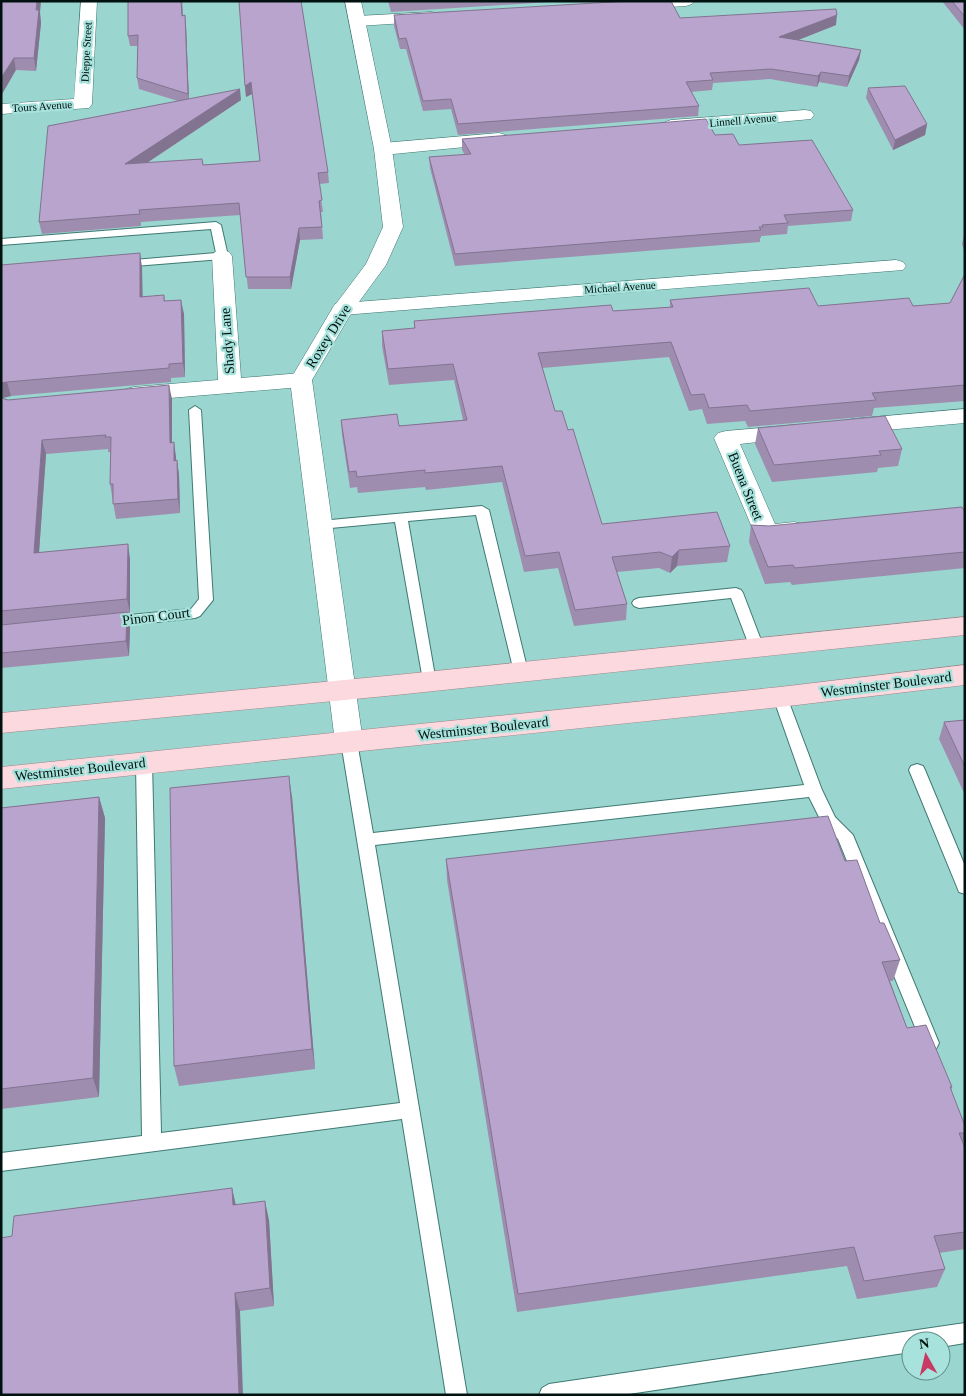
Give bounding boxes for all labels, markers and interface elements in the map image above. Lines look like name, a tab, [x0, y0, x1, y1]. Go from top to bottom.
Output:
street label: Dieppe Street	[78, 22, 94, 82]
street label: Tours Avenue	[11, 98, 73, 114]
street label: Linnell Avenue	[709, 111, 777, 129]
street label: Michael Avenue	[584, 279, 656, 295]
street label: Roxey Drive	[303, 302, 354, 371]
street label: Shady Lane	[218, 307, 237, 375]
street label: Buena Street	[725, 450, 766, 522]
street label: Pinon Court	[121, 605, 191, 628]
street label: Westminster Boulevard	[820, 669, 952, 700]
street label: Westminster Boulevard	[417, 714, 549, 743]
street label: Westminster Boulevard	[14, 755, 146, 784]
north arrow	[901, 1331, 951, 1381]
text: N	[918, 1335, 930, 1352]

